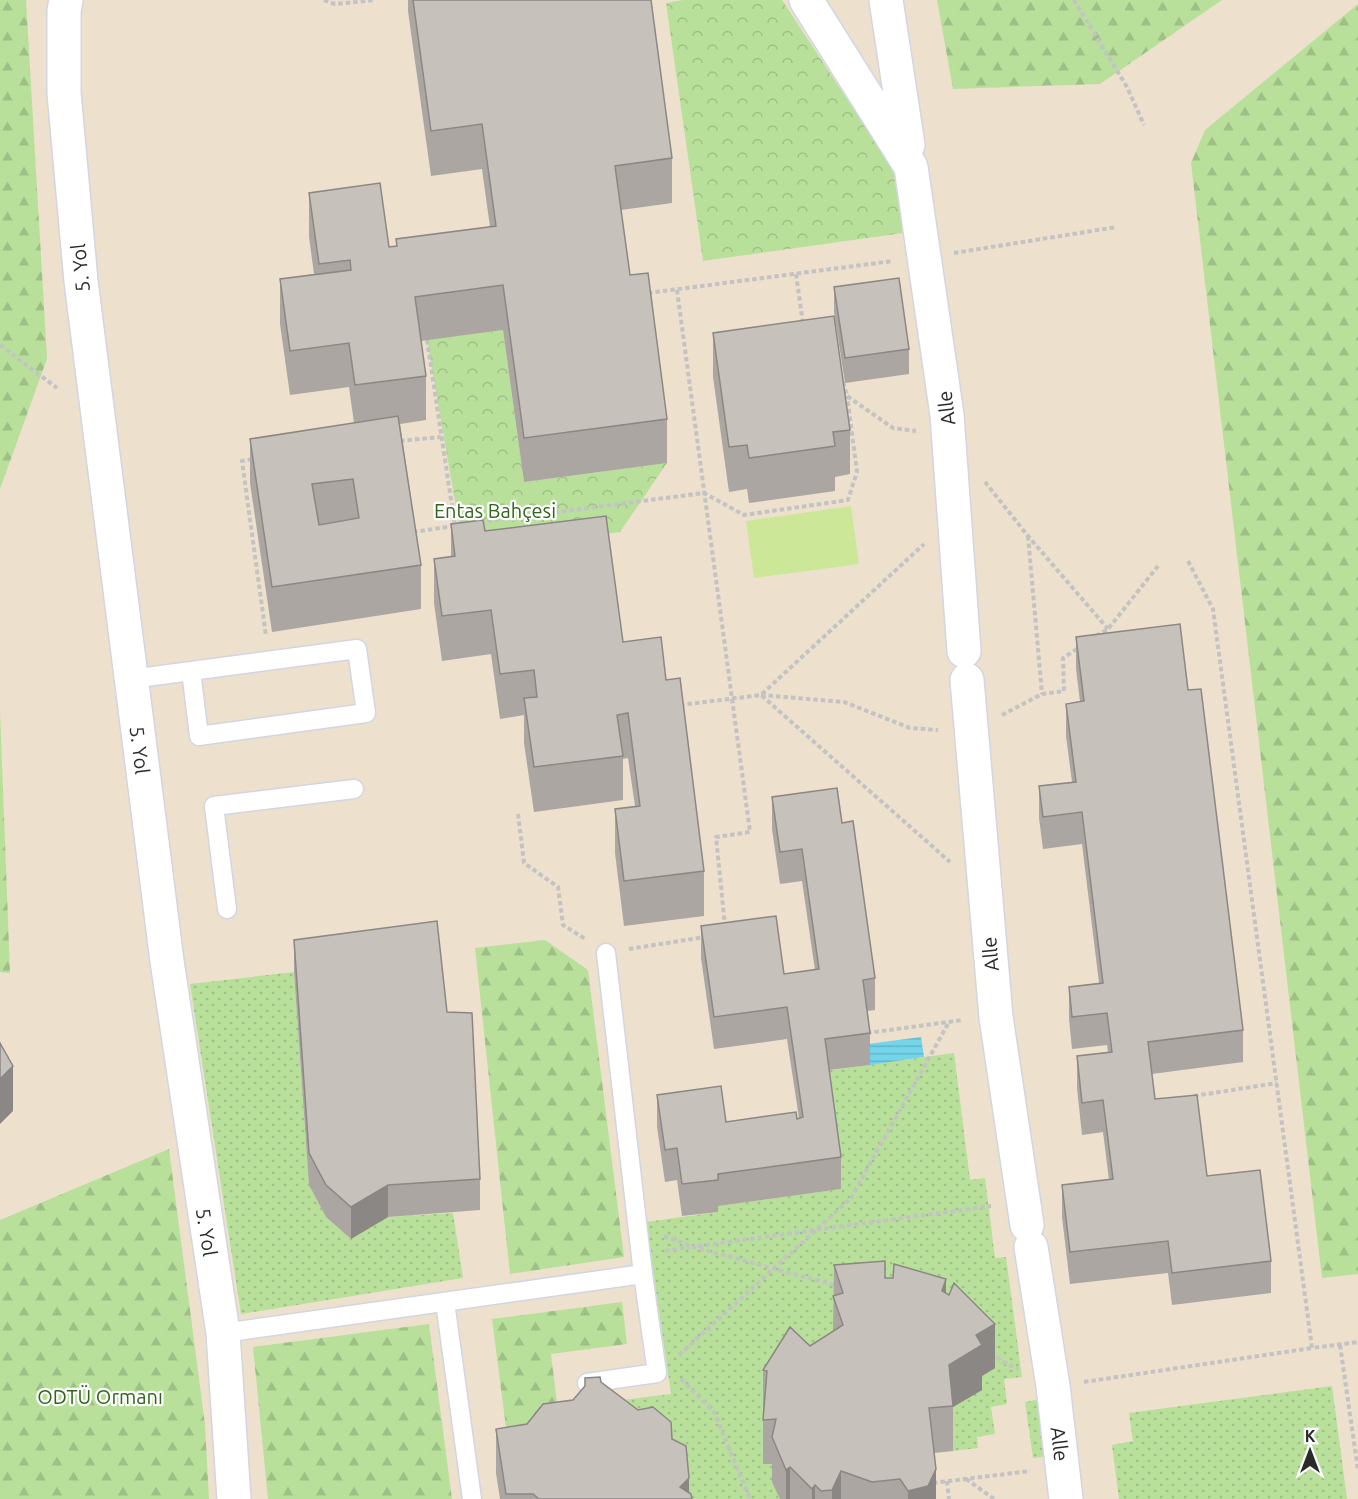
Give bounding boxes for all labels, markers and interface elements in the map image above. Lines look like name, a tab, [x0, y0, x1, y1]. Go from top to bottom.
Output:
street label: 5. Yol	[66, 243, 94, 293]
street label: Alle	[932, 389, 960, 427]
park label: Entas Bahçesi	[434, 499, 556, 522]
street label: 5. Yol	[126, 725, 154, 775]
street label: Alle	[977, 936, 1003, 972]
street label: 5. Yol	[192, 1206, 222, 1258]
park label: ODTÜ Ormanı	[37, 1385, 163, 1408]
north arrow	[1280, 1421, 1340, 1481]
street label: Alle	[1046, 1425, 1074, 1463]
text: K	[1305, 1427, 1316, 1445]

